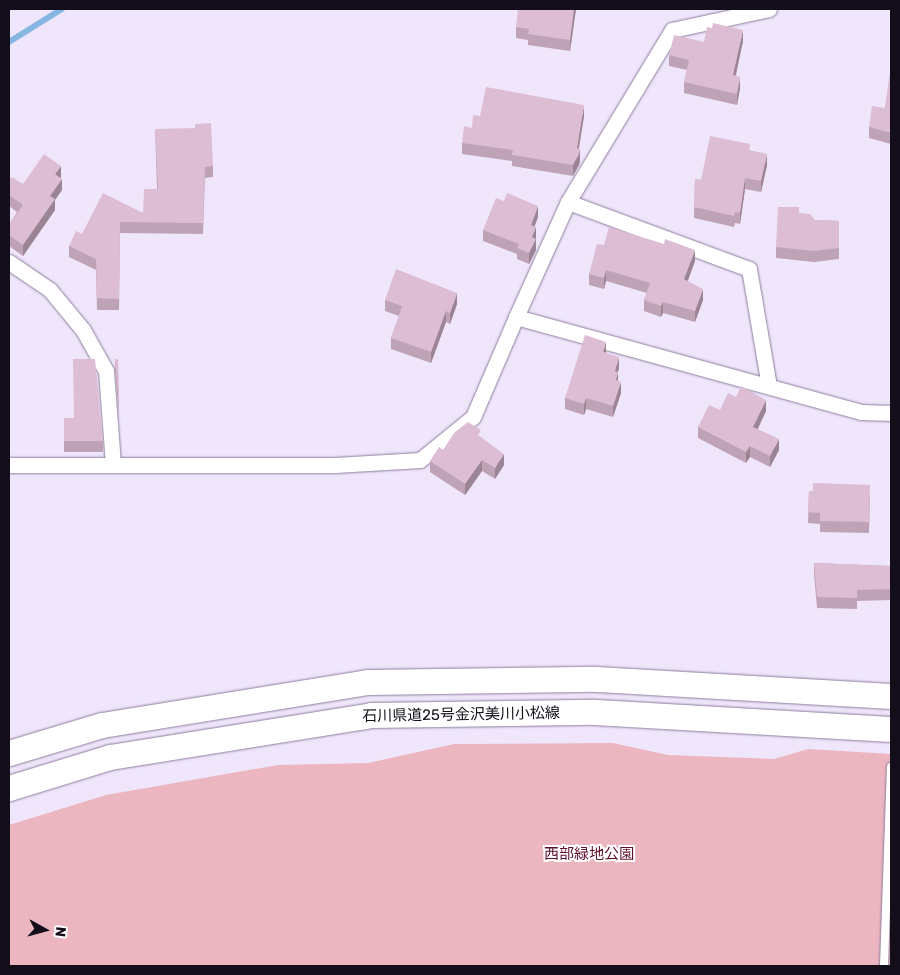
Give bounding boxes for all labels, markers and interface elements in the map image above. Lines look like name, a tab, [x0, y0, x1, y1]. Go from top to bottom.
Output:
street label: 石川県道25号金沢美川小松線	[362, 704, 560, 726]
park label: 西部緑地公園	[544, 846, 634, 864]
north arrow	[20, 905, 70, 955]
text: N	[51, 926, 69, 938]

